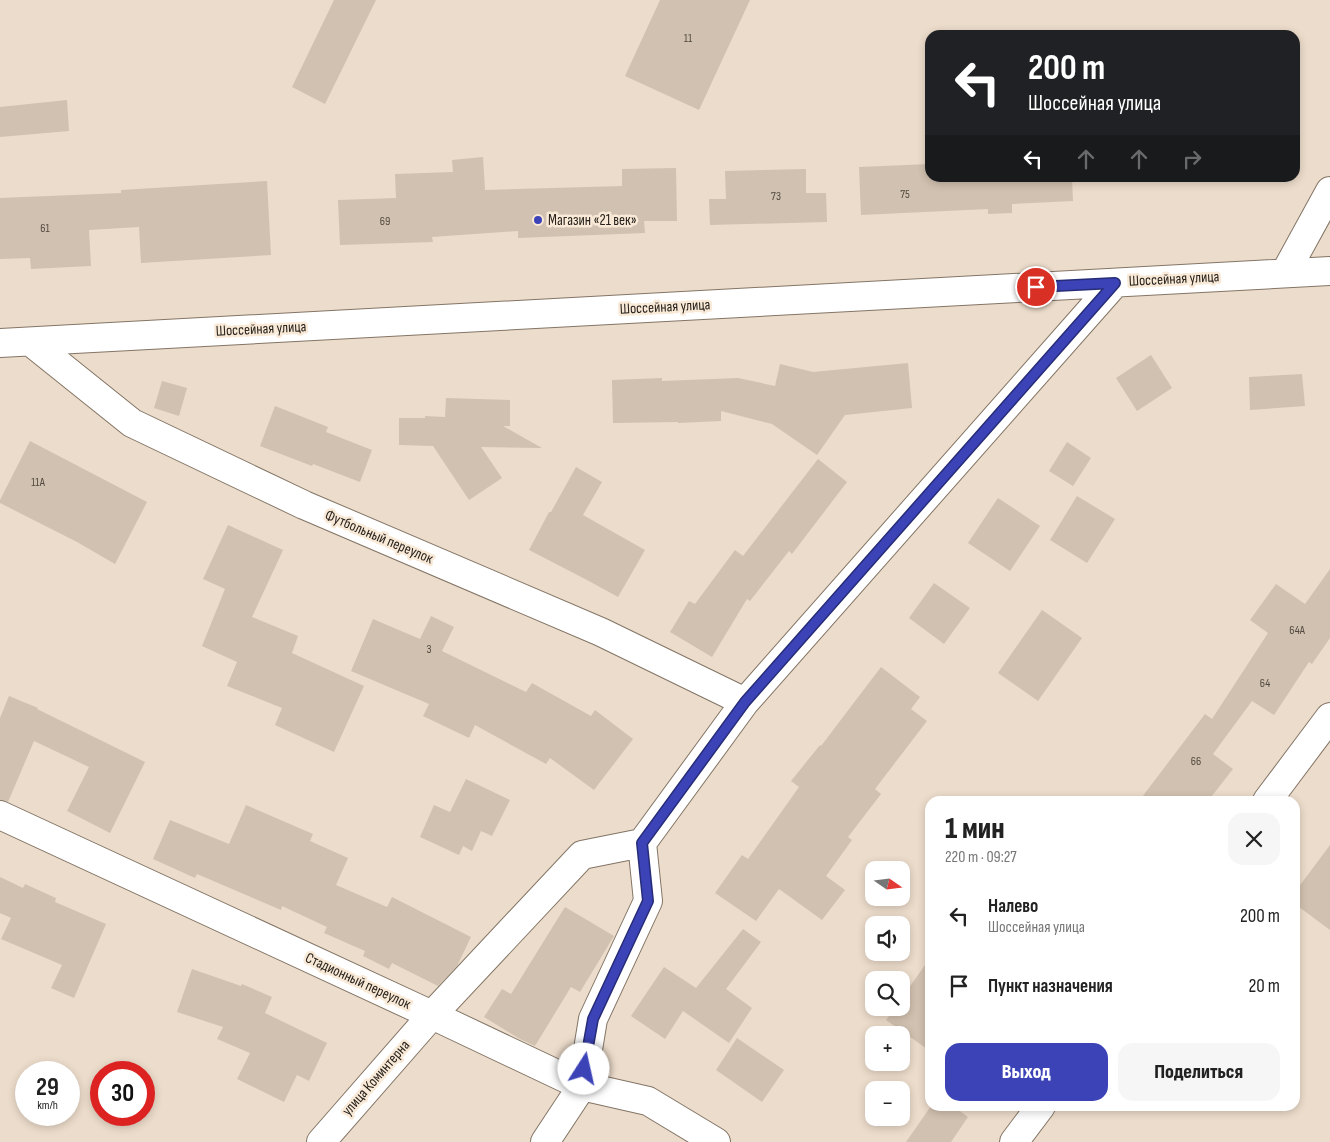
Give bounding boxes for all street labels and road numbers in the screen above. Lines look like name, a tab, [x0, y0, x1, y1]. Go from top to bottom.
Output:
street label: Шоссейная улица	[1128, 267, 1220, 291]
street label: Шоссейная улица	[619, 295, 711, 319]
street label: Шоссейная улица	[215, 317, 307, 341]
street label: Футбольный переулок	[322, 506, 436, 568]
street label: Стадионный переулок	[302, 948, 414, 1014]
street label: улица Коминтерна	[338, 1036, 414, 1120]

